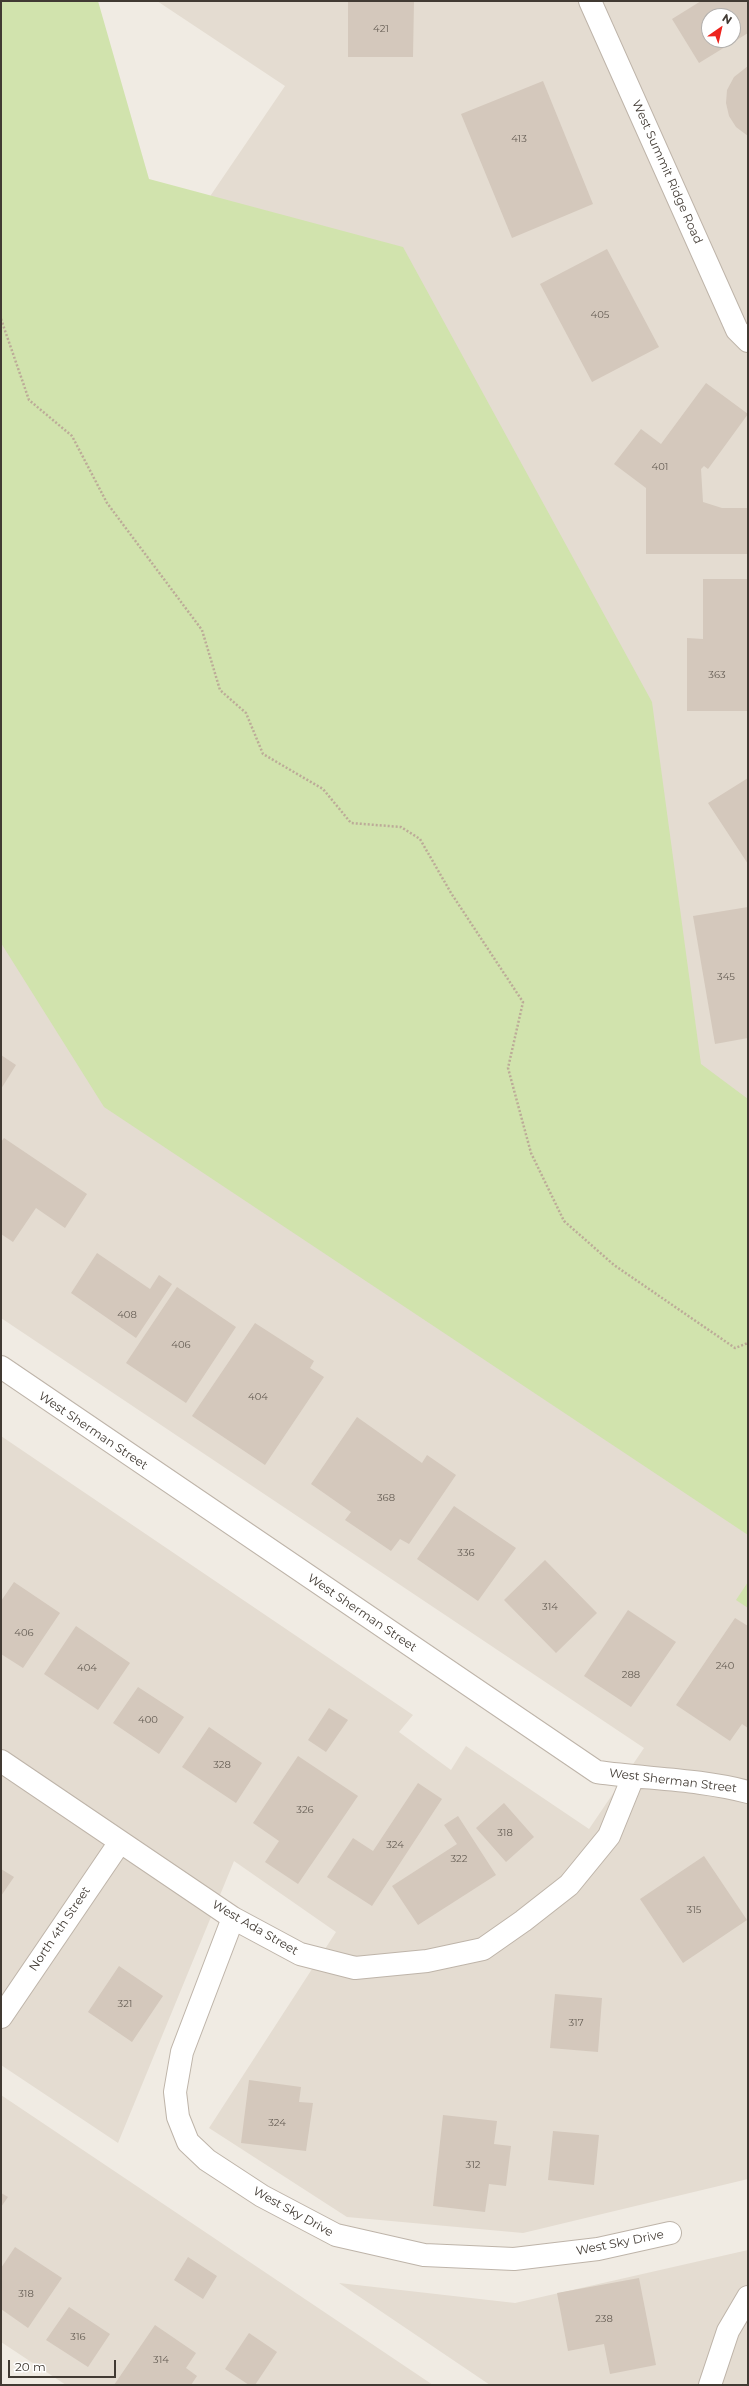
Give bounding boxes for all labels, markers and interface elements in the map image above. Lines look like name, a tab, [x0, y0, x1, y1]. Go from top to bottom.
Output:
north arrow	[701, 8, 741, 48]
text: N	[720, 11, 735, 27]
house number: 421	[373, 23, 389, 35]
street label: West Summit Ridge Road	[629, 98, 705, 246]
house number: 413	[511, 133, 527, 145]
house number: 405	[591, 309, 609, 321]
house number: 401	[652, 461, 668, 473]
house number: 363	[708, 669, 726, 681]
house number: 345	[717, 971, 735, 983]
house number: 408	[117, 1309, 137, 1321]
house number: 406	[171, 1339, 191, 1351]
street label: West Sherman Street	[36, 1389, 150, 1473]
house number: 404	[248, 1391, 268, 1403]
house number: 368	[377, 1492, 395, 1504]
house number: 336	[457, 1547, 475, 1559]
street label: West Sherman Street	[305, 1571, 419, 1655]
house number: 314	[542, 1601, 558, 1613]
house number: 406	[14, 1627, 34, 1639]
house number: 240	[716, 1660, 734, 1672]
house number: 404	[77, 1662, 97, 1674]
house number: 288	[622, 1669, 640, 1681]
house number: 400	[138, 1714, 158, 1726]
house number: 328	[213, 1759, 231, 1771]
street label: West Sherman Street	[608, 1766, 738, 1796]
house number: 326	[296, 1804, 314, 1816]
house number: 318	[497, 1827, 513, 1839]
house number: 324	[386, 1839, 404, 1851]
house number: 322	[451, 1853, 467, 1865]
street label: North 4th Street	[26, 1884, 94, 1974]
street label: West Ada Street	[209, 1898, 301, 1958]
house number: 315	[687, 1904, 701, 1916]
house number: 321	[118, 1998, 132, 2010]
house number: 317	[568, 2017, 584, 2029]
house number: 324	[268, 2117, 286, 2129]
house number: 312	[466, 2159, 480, 2171]
street label: West Sky Drive	[251, 2184, 335, 2240]
street label: West Sky Drive	[575, 2227, 665, 2259]
house number: 318	[18, 2288, 34, 2300]
house number: 238	[595, 2313, 613, 2325]
house number: 316	[70, 2331, 86, 2343]
scale bar	[10, 2352, 118, 2378]
house number: 314	[153, 2354, 169, 2366]
text: 20 m	[15, 2359, 46, 2374]

